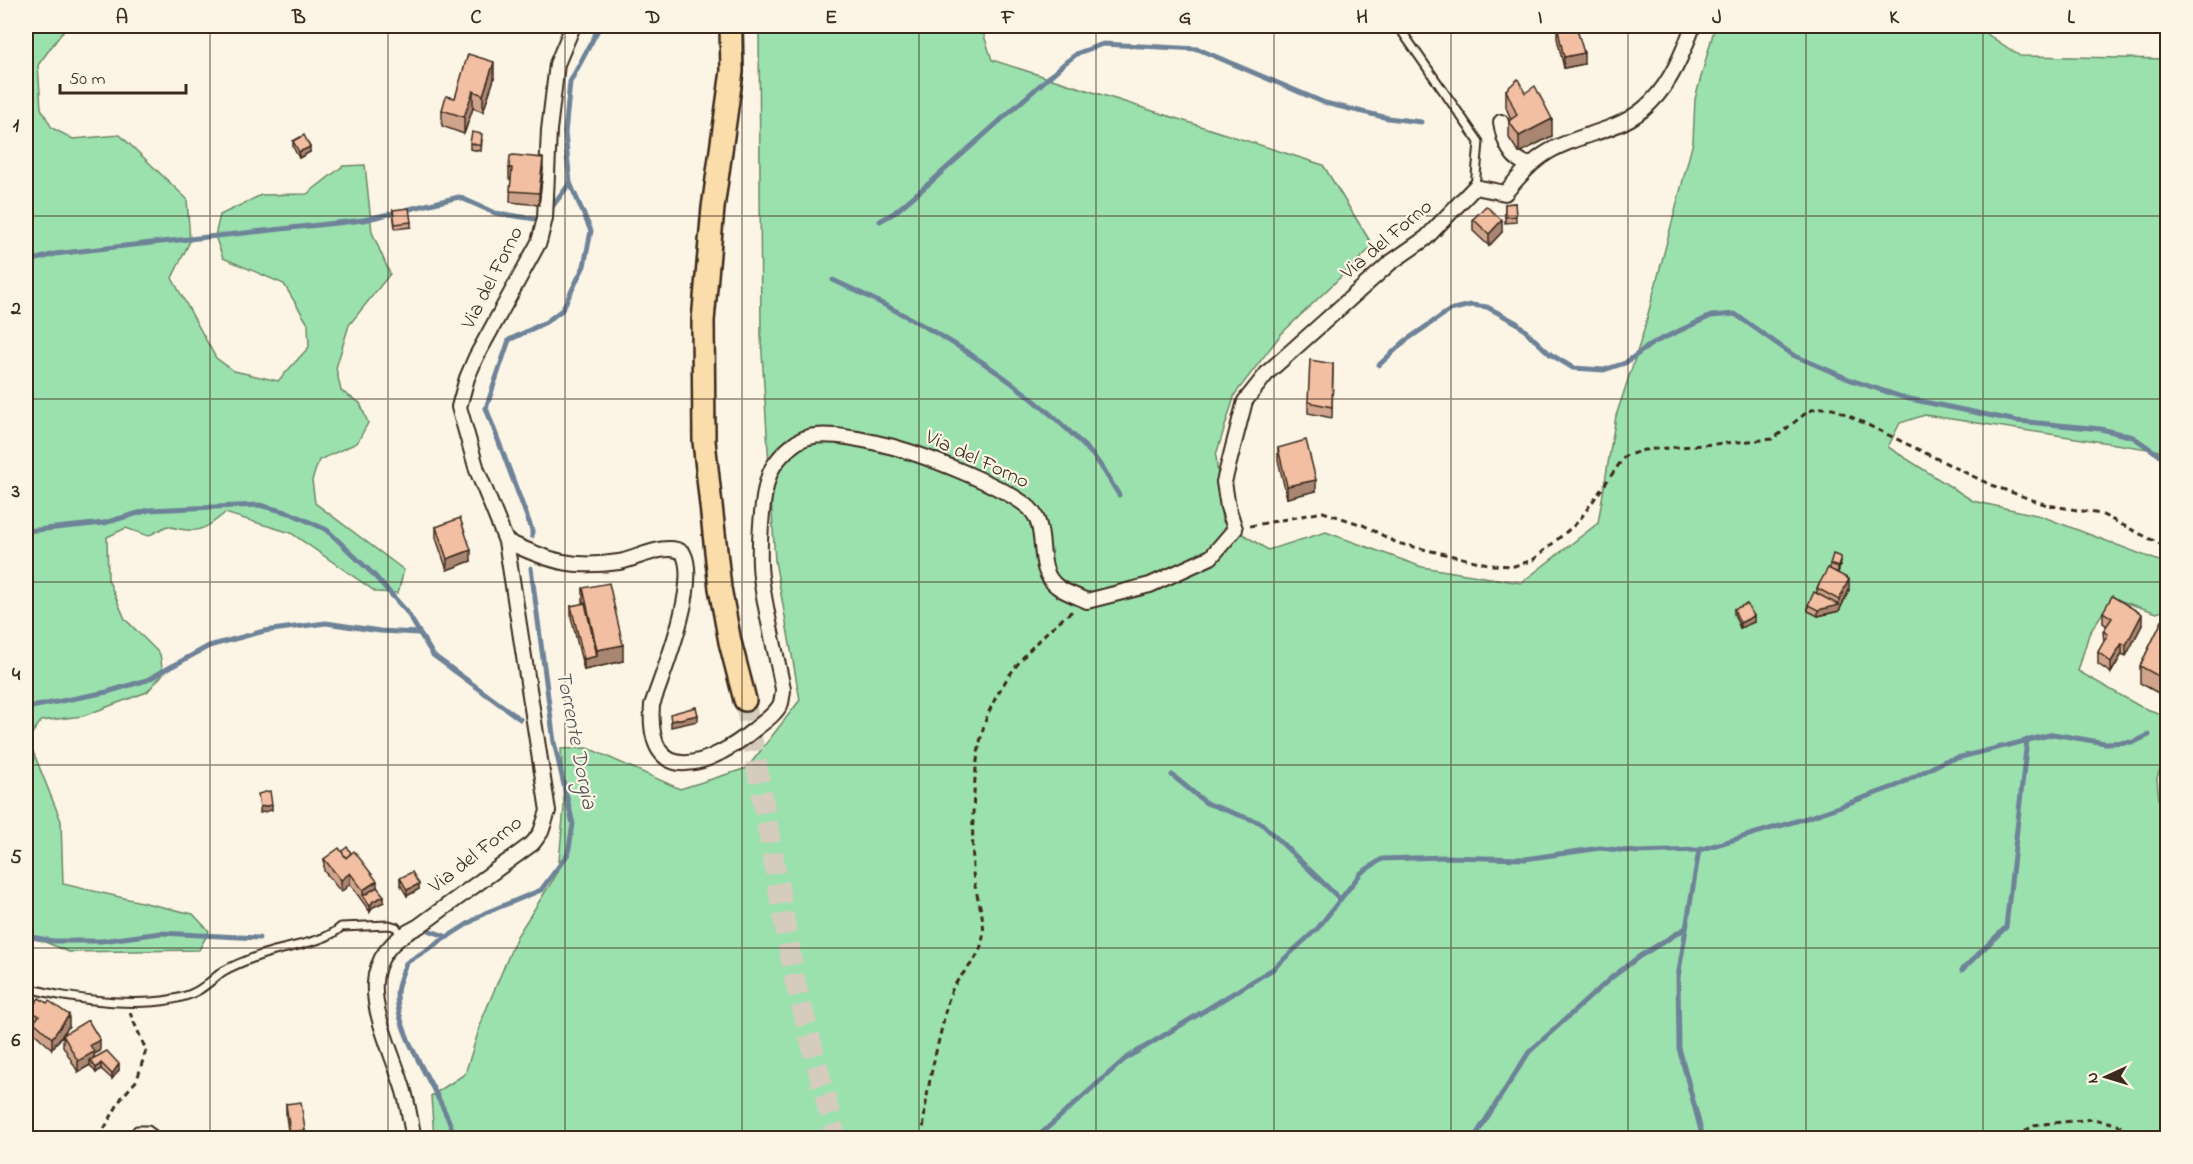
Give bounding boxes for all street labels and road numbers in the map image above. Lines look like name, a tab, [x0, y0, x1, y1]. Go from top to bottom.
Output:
street label: Via del Forno	[1334, 193, 1439, 288]
street label: Via del Forno	[454, 221, 532, 335]
street label: Via del Forno	[919, 422, 1034, 497]
street label: Via del Forno	[422, 809, 529, 902]

